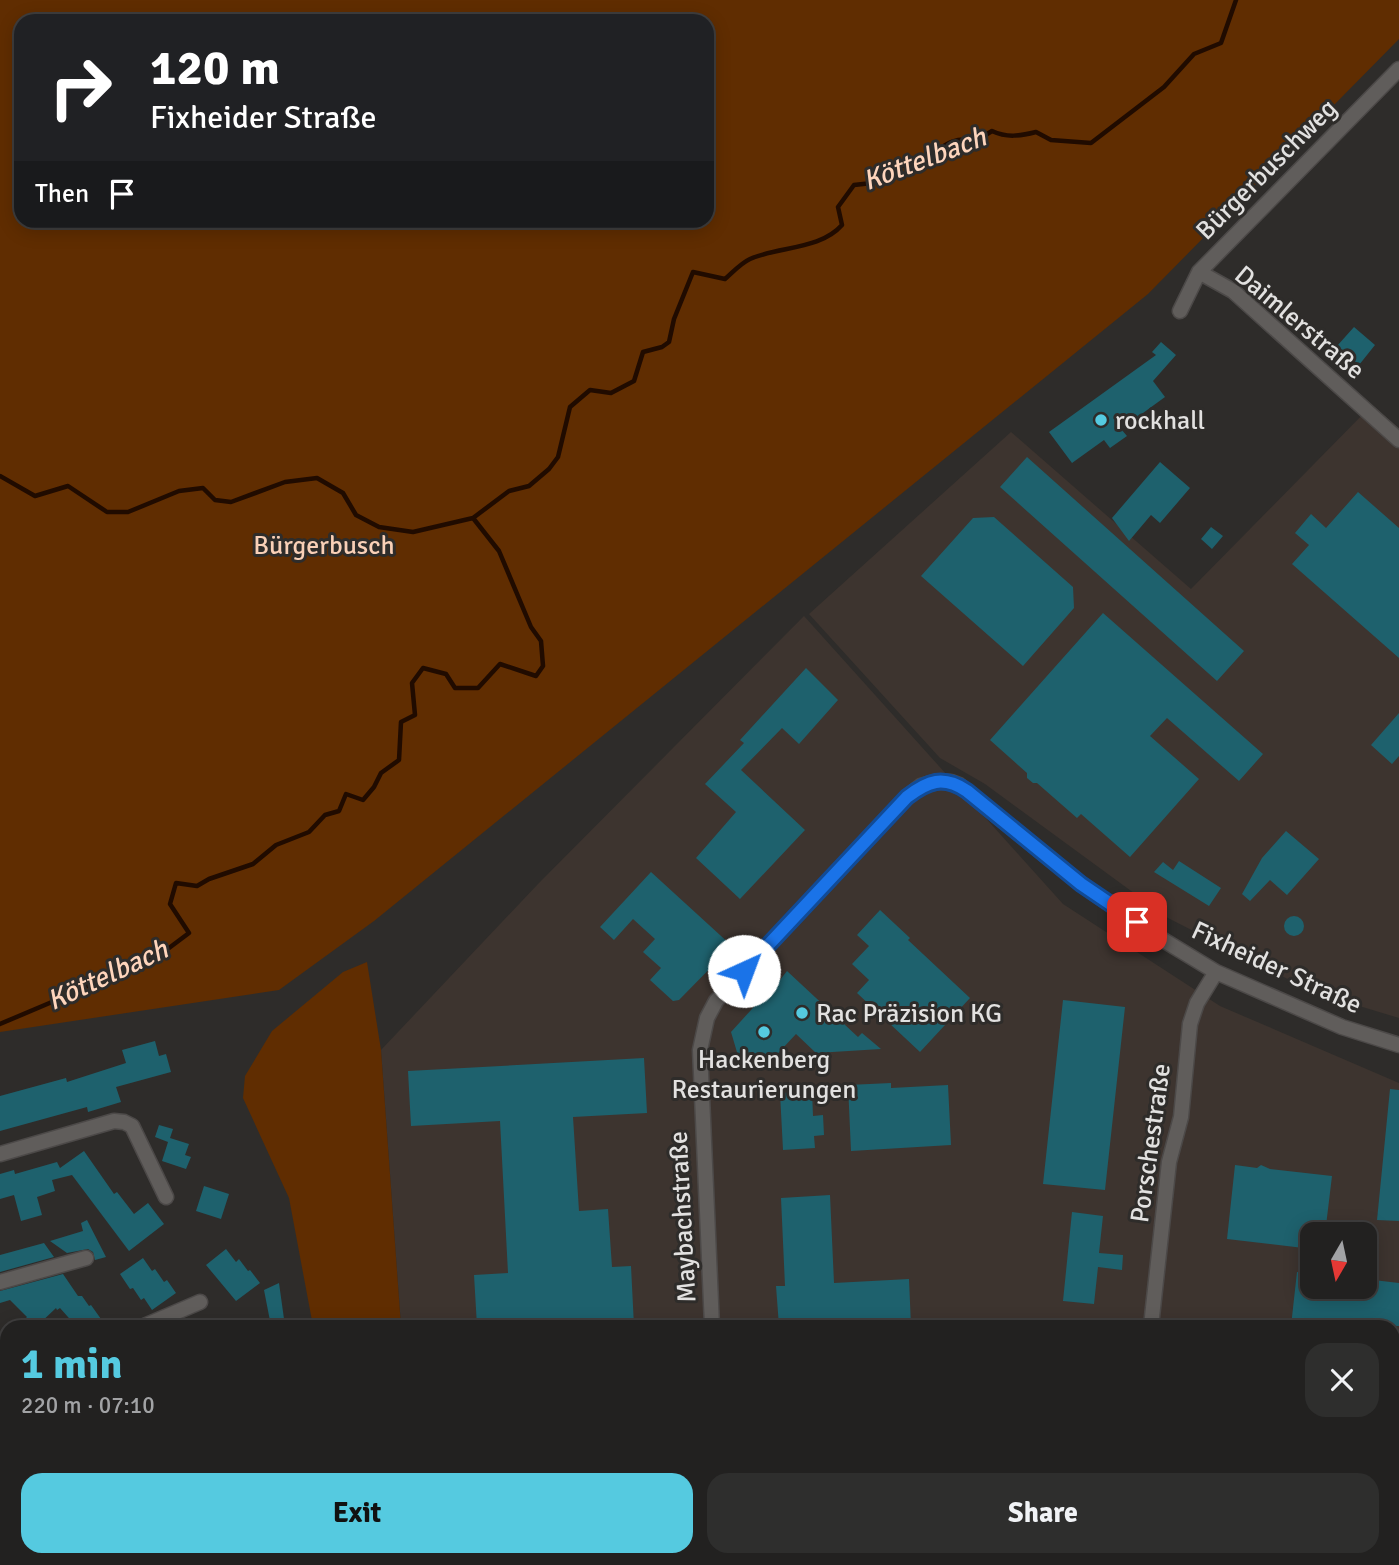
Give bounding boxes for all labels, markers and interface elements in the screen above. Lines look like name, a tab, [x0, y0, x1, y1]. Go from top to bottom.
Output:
text: 120 m	[150, 38, 280, 98]
icon: right	[35, 42, 126, 133]
street label: Bürgerbuschweg	[1190, 93, 1344, 247]
text: Fixheider Straße	[150, 98, 377, 137]
water label: Köttelbach	[858, 120, 992, 198]
icon: arrive	[103, 175, 141, 213]
text: Then	[35, 178, 89, 210]
street label: Daimlerstraße	[1228, 259, 1371, 386]
place label: rockhall	[1115, 405, 1205, 437]
marker: rockhall	[1093, 412, 1109, 428]
park label: Bürgerbusch	[253, 530, 395, 562]
pin	[1107, 892, 1167, 952]
icon: arrive	[1118, 903, 1156, 941]
street label: Fixheider Straße	[1186, 914, 1367, 1021]
water label: Köttelbach	[42, 932, 174, 1018]
position arrow	[707, 934, 781, 1008]
place label: Rac Präzision KG	[816, 998, 1002, 1030]
marker: Rac Präzision KG	[794, 1005, 810, 1021]
marker: Hackenberg Restaurierungen	[756, 1024, 772, 1040]
place label: Hackenberg Restaurierungen	[671, 1044, 857, 1106]
street label: Porschestraße	[1124, 1062, 1178, 1225]
street label: Maybachstraße	[663, 1130, 703, 1303]
north arrow	[1300, 1222, 1377, 1298]
map controls	[1300, 1222, 1377, 1299]
text: 1 min	[21, 1339, 122, 1390]
button: close	[1305, 1343, 1379, 1417]
text: 220 m · 07:10	[21, 1391, 155, 1420]
button: Exit	[21, 1473, 693, 1553]
button: Share	[707, 1473, 1379, 1553]

